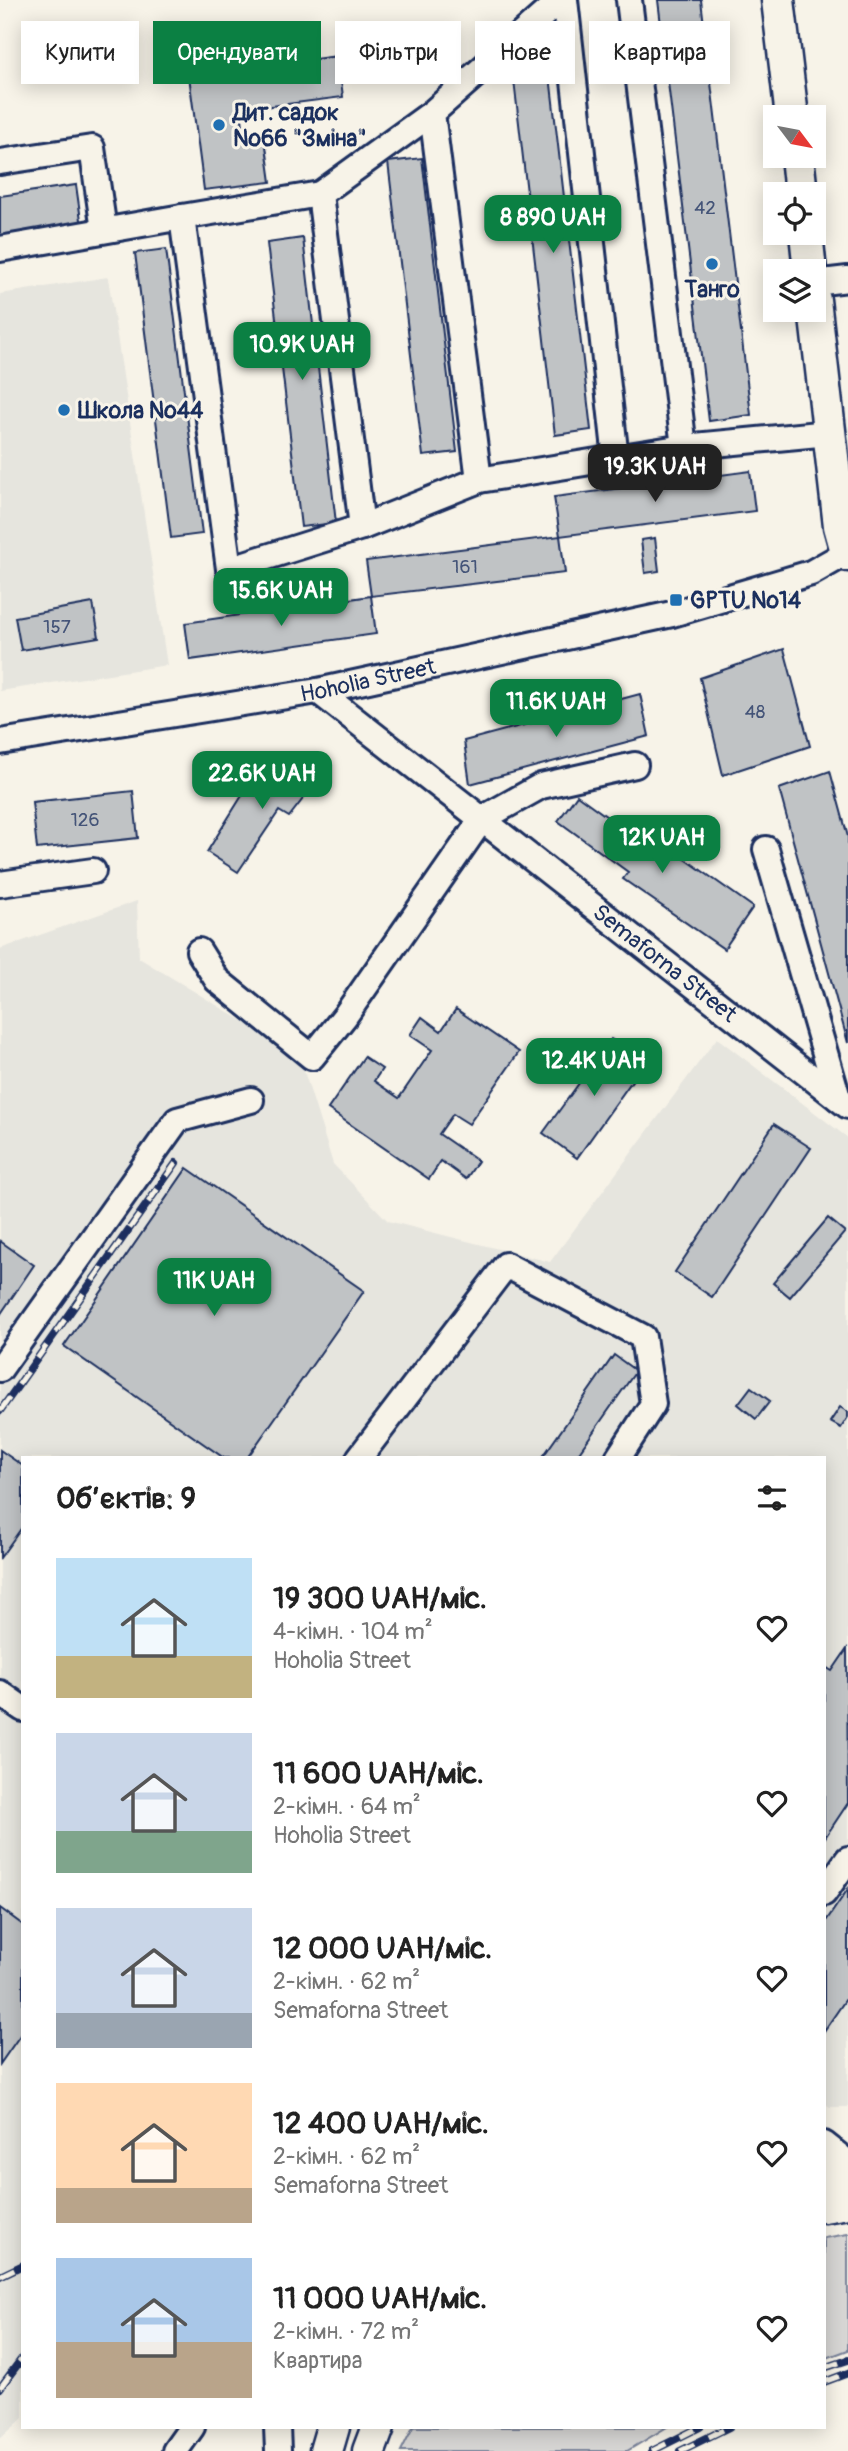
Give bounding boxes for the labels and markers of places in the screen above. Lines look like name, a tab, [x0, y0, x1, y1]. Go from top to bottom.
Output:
place label: Дит. садок №66 "Зміна"	[231, 98, 367, 153]
marker: Дит. садок №66 "Зміна"	[211, 117, 227, 133]
pin: 8 890 UAH	[473, 196, 633, 255]
marker: Танго	[704, 256, 720, 272]
place label: Танго	[683, 275, 740, 304]
pin: 10.9K UAH	[222, 322, 382, 382]
place label: Школа №44	[77, 396, 204, 425]
marker: Школа №44	[56, 402, 72, 418]
pin: 19.3K UAH	[575, 444, 735, 504]
pin: 15.6K UAH	[201, 568, 361, 628]
place label: GPTU №14	[690, 586, 802, 615]
marker: GPTU №14	[668, 592, 684, 608]
pin: 11.6K UAH	[476, 680, 636, 739]
pin: 22.6K UAH	[182, 752, 342, 811]
pin: 12K UAH	[597, 816, 727, 875]
pin: 12.4K UAH	[514, 1038, 674, 1098]
pin: 11K UAH	[149, 1258, 279, 1318]

